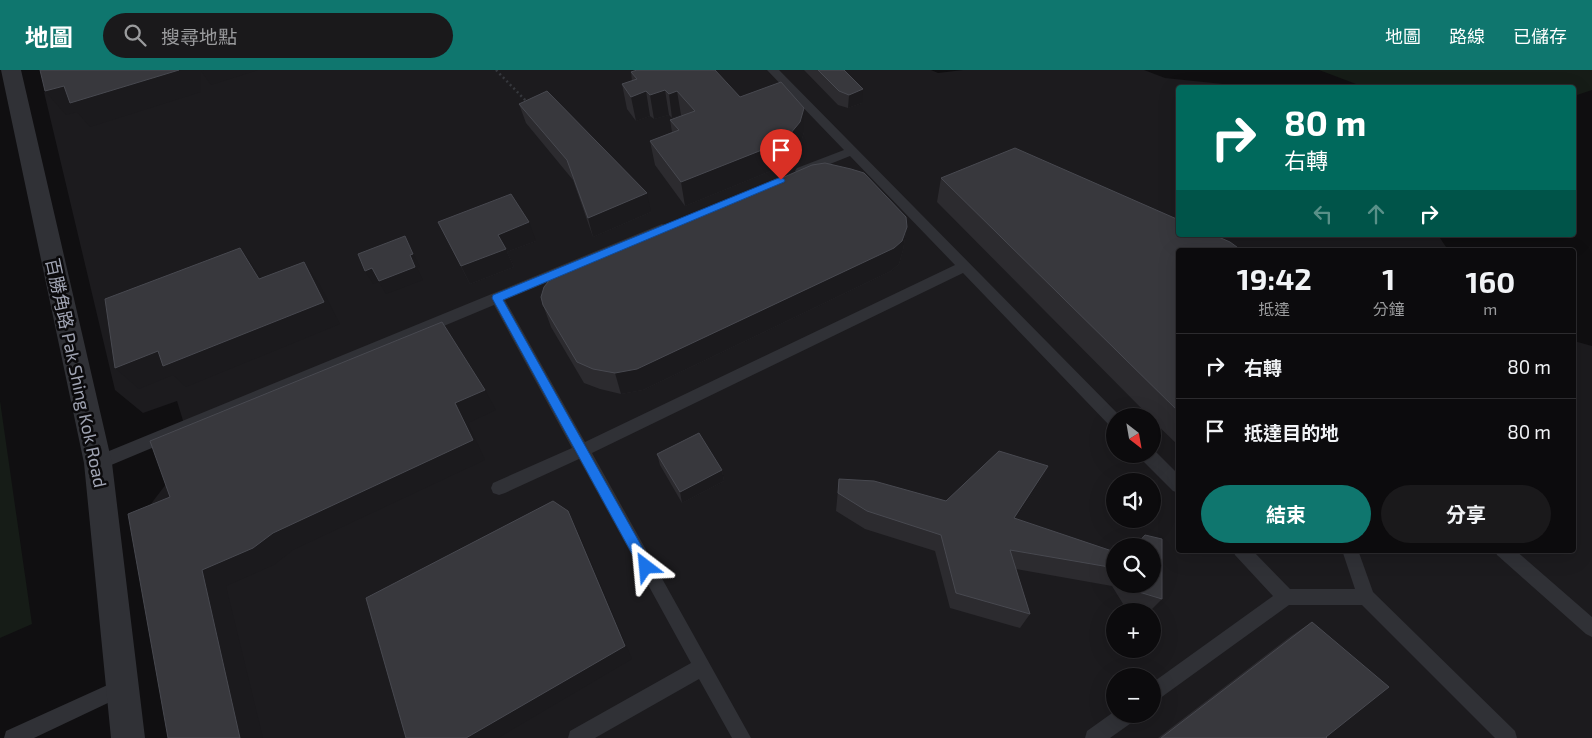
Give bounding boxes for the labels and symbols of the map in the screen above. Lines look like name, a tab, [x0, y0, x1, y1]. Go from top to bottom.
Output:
pin	[760, 129, 802, 180]
street label: 百勝角路 Pak Shing Kok Road	[42, 256, 112, 490]
north arrow	[1106, 408, 1161, 462]
position arrow	[619, 540, 671, 592]

